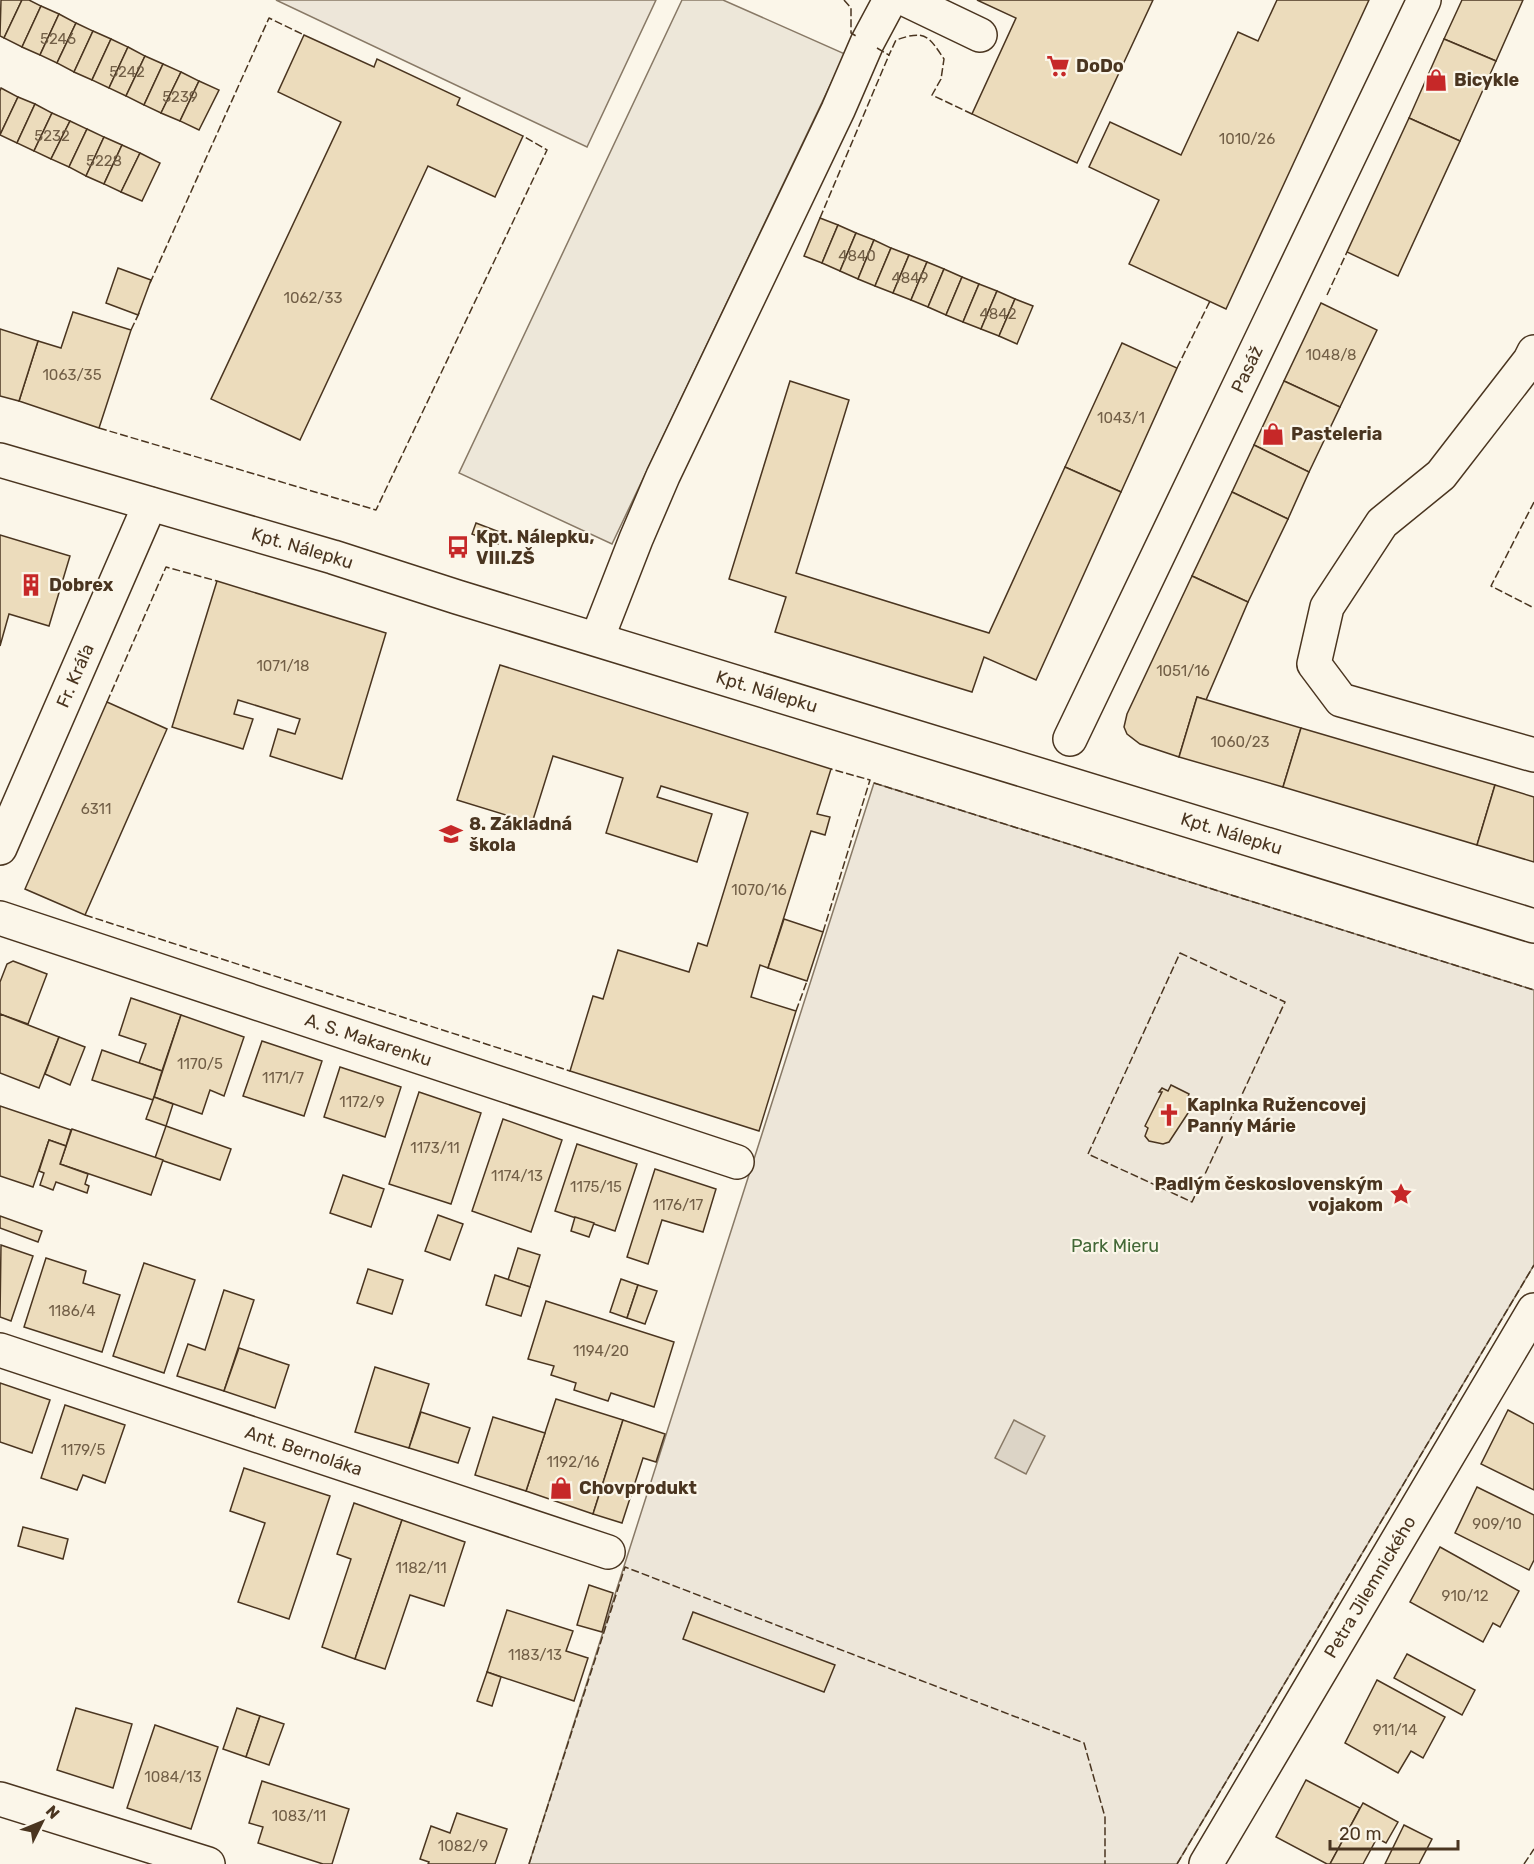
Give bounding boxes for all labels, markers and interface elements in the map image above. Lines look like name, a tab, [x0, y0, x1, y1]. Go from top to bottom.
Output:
house number: 5246	[40, 30, 76, 48]
supermarket icon: DoDo	[1045, 53, 1071, 79]
place label: DoDo	[1076, 55, 1124, 77]
house number: 5242	[109, 63, 145, 81]
shop icon: Bicykle	[1423, 67, 1449, 93]
place label: Bicykle	[1454, 69, 1520, 91]
house number: 5239	[162, 88, 198, 106]
house number: 5232	[34, 127, 70, 145]
house number: 1010/26	[1219, 130, 1275, 148]
house number: 5228	[86, 152, 122, 170]
house number: 4840	[838, 247, 876, 265]
house number: 4849	[892, 269, 929, 287]
house number: 1062/33	[283, 289, 343, 307]
house number: 4842	[980, 305, 1017, 323]
street label: Pasáž	[1226, 342, 1268, 396]
house number: 1048/8	[1305, 346, 1357, 364]
house number: 1063/35	[42, 366, 102, 384]
house number: 1043/1	[1097, 409, 1145, 427]
shop icon: Pasteleria	[1260, 421, 1286, 447]
place label: Pasteleria	[1291, 423, 1382, 445]
street label: Kpt. Nálepku	[249, 523, 356, 574]
place label: Kpt. Nálepku, VIII.ZŠ	[476, 526, 594, 569]
bus stop icon: Kpt. Nálepku, VIII.ZŠ	[445, 534, 471, 560]
building icon: Dobrex	[18, 572, 44, 598]
place label: Dobrex	[49, 574, 114, 596]
street label: Fr. Kráľa	[52, 640, 99, 711]
house number: 1071/18	[256, 657, 310, 675]
house number: 1051/16	[1156, 662, 1210, 680]
street label: Kpt. Nálepku	[713, 666, 820, 718]
house number: 1060/23	[1210, 733, 1270, 751]
house number: 6311	[81, 800, 111, 818]
street label: Kpt. Nálepku	[1178, 808, 1285, 860]
place label: 8. Základná škola	[469, 813, 572, 856]
school or university icon: 8. Základná škola	[438, 821, 464, 847]
house number: 1070/16	[731, 881, 787, 899]
street label: A. S. Makarenku	[302, 1009, 435, 1071]
house number: 1170/5	[177, 1055, 223, 1073]
house number: 1171/7	[262, 1069, 304, 1087]
house number: 1172/9	[339, 1093, 385, 1111]
place label: Kaplnka Ružencovej Panny Márie	[1187, 1094, 1366, 1137]
church icon: Kaplnka Ružencovej Panny Márie	[1156, 1102, 1182, 1128]
house number: 1173/11	[410, 1139, 460, 1157]
house number: 1174/13	[491, 1167, 543, 1185]
place label: Padlým československým vojakom	[1154, 1173, 1383, 1216]
house number: 1175/15	[570, 1178, 622, 1196]
place icon: Padlým československým vojakom	[1388, 1181, 1414, 1207]
house number: 1176/17	[653, 1196, 703, 1214]
park label: Park Mieru	[1071, 1235, 1159, 1257]
house number: 1186/4	[48, 1302, 96, 1320]
house number: 1194/20	[573, 1342, 629, 1360]
street label: Ant. Bernoláka	[242, 1421, 365, 1481]
house number: 1179/5	[61, 1441, 105, 1459]
house number: 1192/16	[546, 1453, 600, 1471]
shop icon: Chovprodukt	[548, 1475, 574, 1501]
place label: Chovprodukt	[579, 1477, 697, 1499]
street label: Petra Jilemnického	[1319, 1512, 1421, 1662]
house number: 909/10	[1472, 1515, 1522, 1533]
house number: 1182/11	[395, 1559, 447, 1577]
house number: 910/12	[1442, 1587, 1489, 1605]
house number: 1183/13	[508, 1646, 562, 1664]
house number: 911/14	[1373, 1721, 1417, 1739]
house number: 1084/13	[144, 1768, 202, 1786]
north arrow	[12, 1792, 72, 1852]
text: N	[42, 1801, 63, 1823]
house number: 1083/11	[272, 1807, 326, 1825]
scale bar	[1330, 1813, 1458, 1851]
text: 20 m	[1339, 1823, 1381, 1845]
house number: 1082/9	[438, 1837, 488, 1855]

